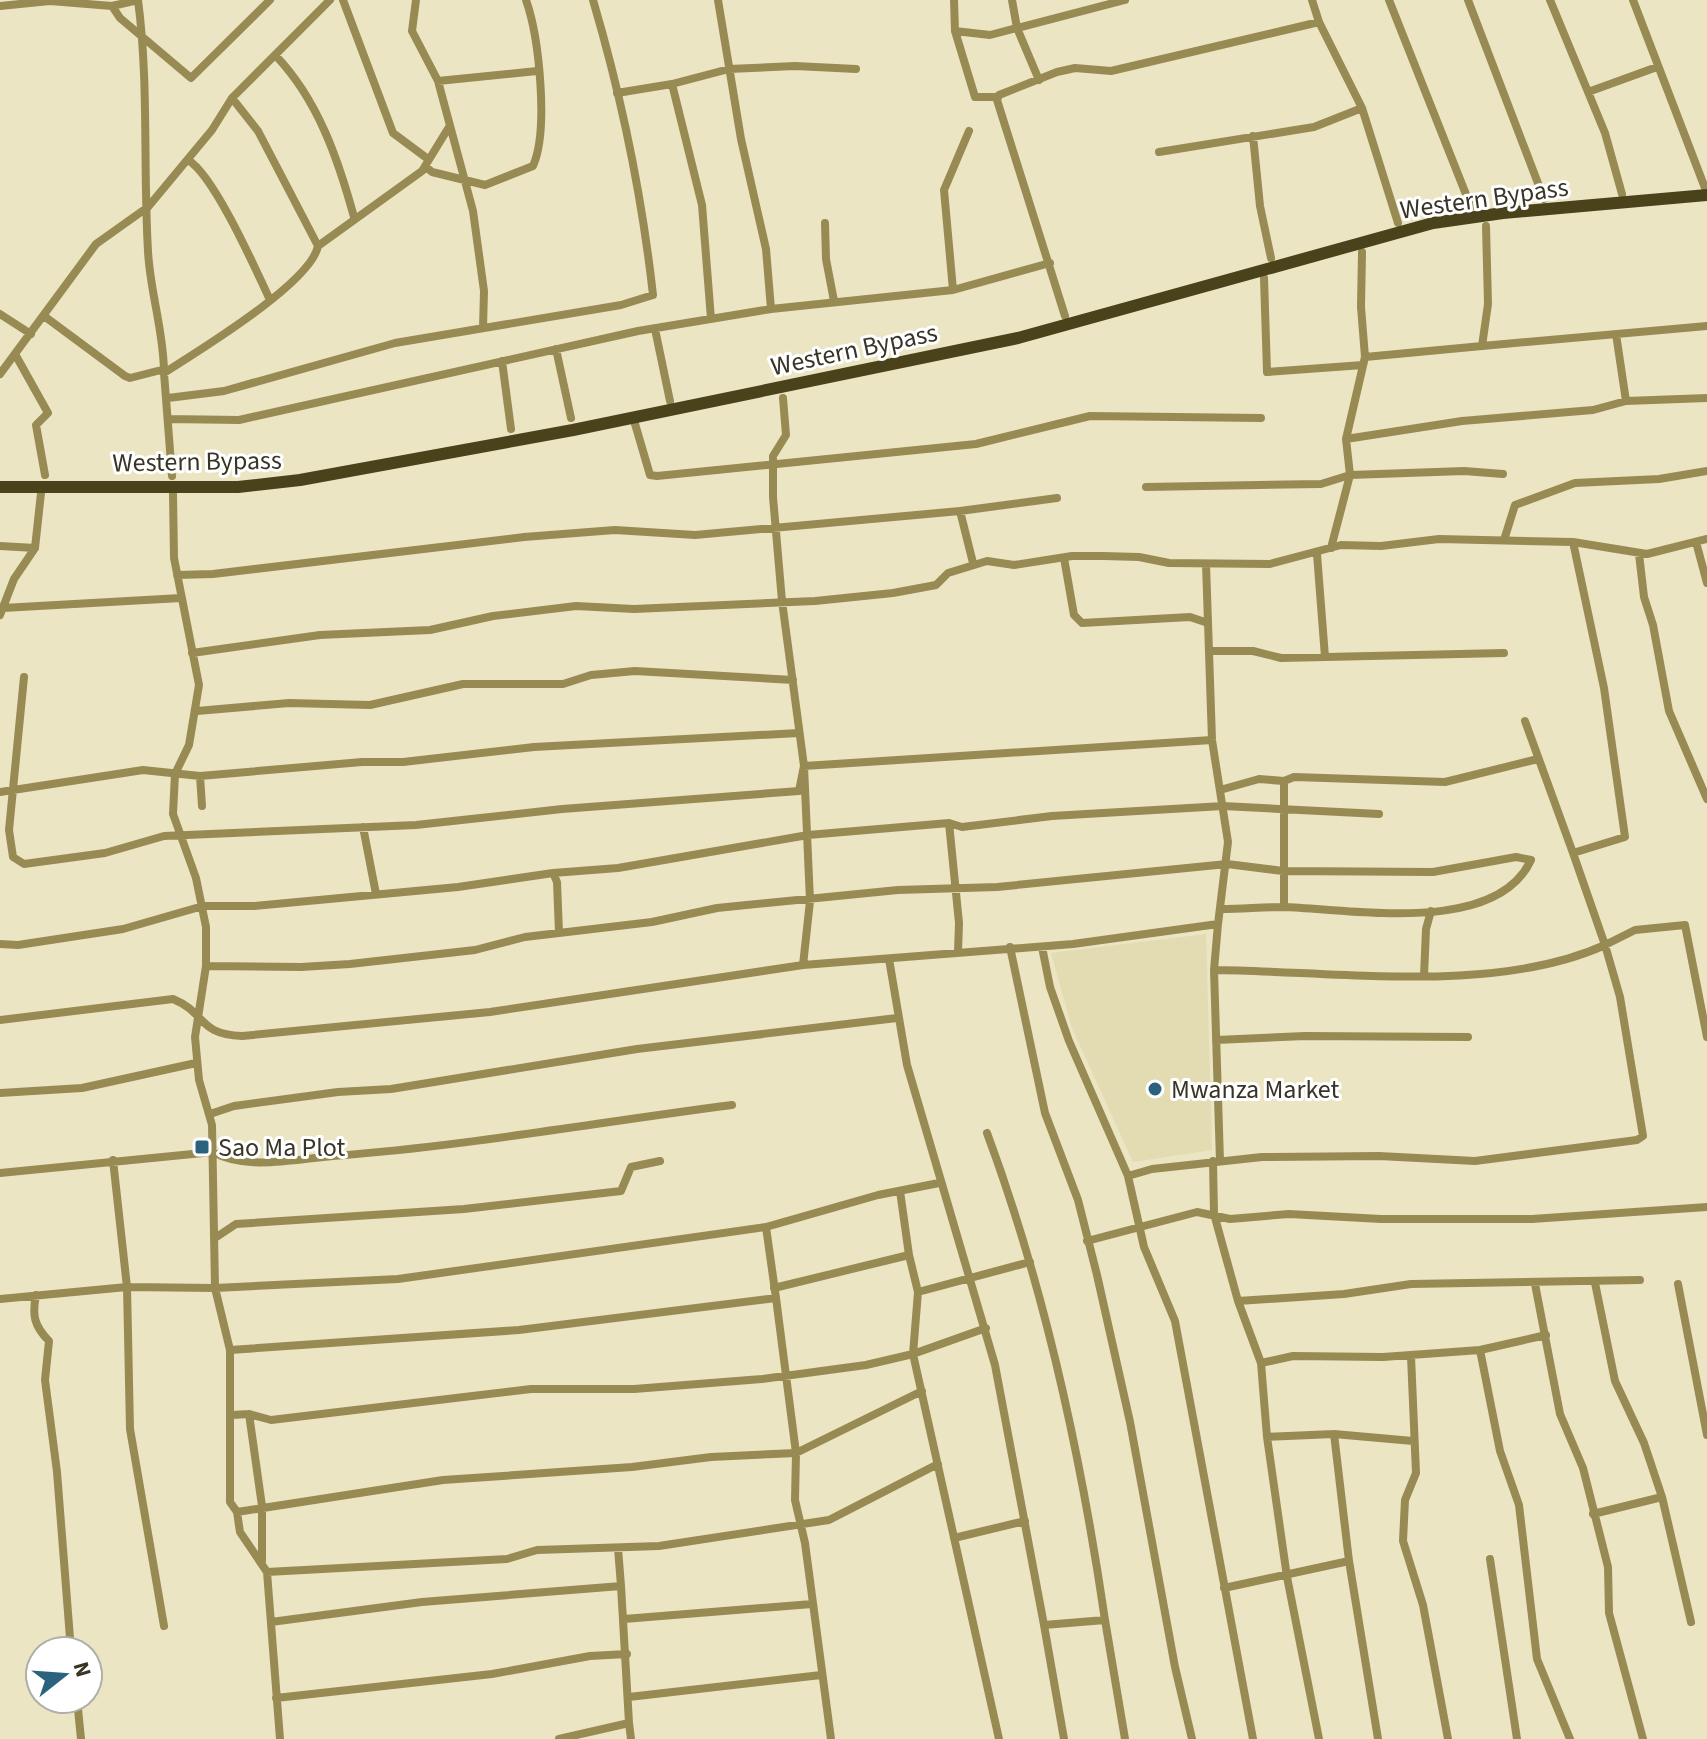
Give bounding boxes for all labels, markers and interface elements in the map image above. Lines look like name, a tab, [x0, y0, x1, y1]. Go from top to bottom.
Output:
street label: Western Bypass	[1398, 168, 1571, 229]
street label: Western Bypass	[767, 314, 941, 385]
street label: Western Bypass	[112, 442, 282, 481]
place label: Mwanza Market	[1171, 1071, 1339, 1108]
marker: Mwanza Market	[1146, 1080, 1164, 1098]
place label: Sao Ma Plot	[218, 1129, 345, 1166]
marker: Sao Ma Plot	[193, 1138, 211, 1156]
north arrow	[24, 1635, 104, 1715]
text: N	[65, 1658, 100, 1681]

